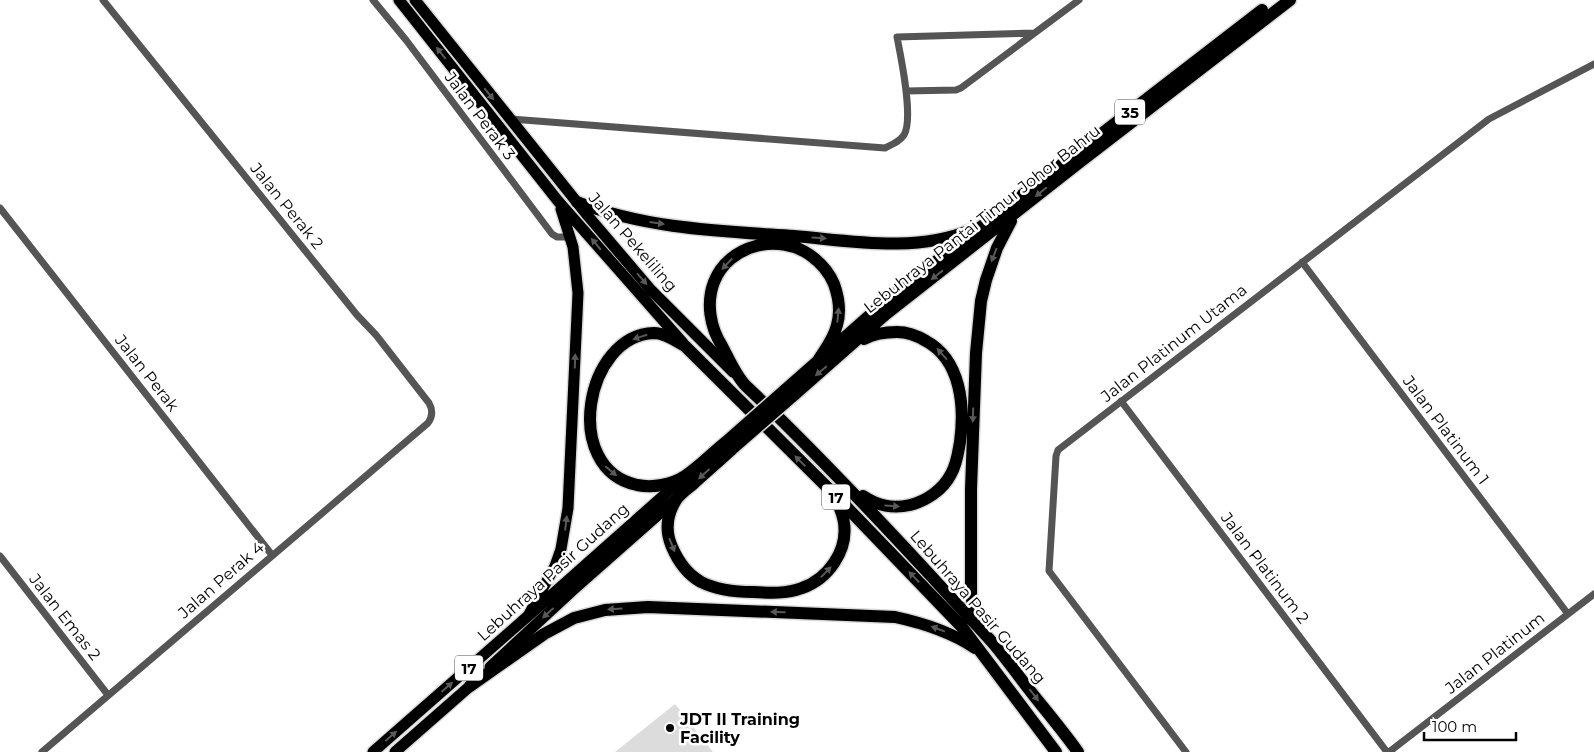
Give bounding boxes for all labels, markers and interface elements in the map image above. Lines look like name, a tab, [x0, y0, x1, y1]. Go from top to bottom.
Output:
one-way arrow	[435, 46, 446, 59]
street label: Jalan Perak 3	[440, 67, 519, 164]
one-way arrow	[484, 87, 495, 100]
road number: 35	[1115, 100, 1145, 124]
street label: Lebuhraya Pantai Timur Johor Bahru	[860, 121, 1104, 317]
street label: Jalan Perak 2	[246, 158, 327, 253]
one-way arrow	[1035, 187, 1048, 198]
street label: Jalan Pekeliling	[584, 188, 681, 295]
one-way arrow	[650, 220, 666, 228]
one-way arrow	[811, 235, 827, 243]
one-way arrow	[590, 238, 601, 251]
one-way arrow	[990, 248, 998, 263]
one-way arrow	[721, 258, 733, 270]
one-way arrow	[931, 269, 944, 280]
one-way arrow	[637, 273, 648, 286]
street label: Jalan Platinum Utama	[1097, 280, 1251, 406]
one-way arrow	[834, 307, 842, 323]
street label: Jalan Perak	[111, 330, 183, 415]
one-way arrow	[632, 333, 647, 341]
one-way arrow	[937, 348, 948, 361]
one-way arrow	[571, 353, 579, 369]
one-way arrow	[815, 366, 828, 377]
street label: Jalan Platinum 1	[1398, 371, 1493, 488]
one-way arrow	[969, 408, 977, 424]
one-way arrow	[794, 455, 806, 467]
one-way arrow	[604, 466, 617, 477]
one-way arrow	[699, 468, 711, 480]
road number: 17	[822, 484, 850, 510]
street label: Lebuhraya Pasir Gudang	[473, 499, 633, 645]
one-way arrow	[884, 503, 900, 511]
street label: Jalan Platinum 2	[1216, 508, 1313, 627]
one-way arrow	[562, 515, 570, 531]
street label: Lebuhraya Pasir Gudang	[906, 526, 1050, 688]
street label: Jalan Perak 4	[174, 538, 268, 623]
one-way arrow	[668, 538, 676, 553]
one-way arrow	[820, 567, 832, 579]
street label: Jalan Emas 2	[25, 569, 105, 664]
one-way arrow	[908, 571, 920, 583]
one-way arrow	[607, 605, 623, 613]
one-way arrow	[542, 607, 555, 618]
one-way arrow	[769, 608, 785, 616]
street label: Jalan Platinum	[1441, 608, 1548, 698]
one-way arrow	[931, 625, 945, 633]
road number: 17	[455, 656, 483, 680]
one-way arrow	[440, 682, 453, 693]
one-way arrow	[1028, 688, 1039, 701]
place label: JDT II Training Facility	[679, 710, 800, 747]
scale bar	[1424, 710, 1516, 742]
text: 100 m	[1432, 717, 1477, 736]
marker: JDT II Training Facility	[664, 722, 676, 734]
one-way arrow	[385, 730, 398, 741]

